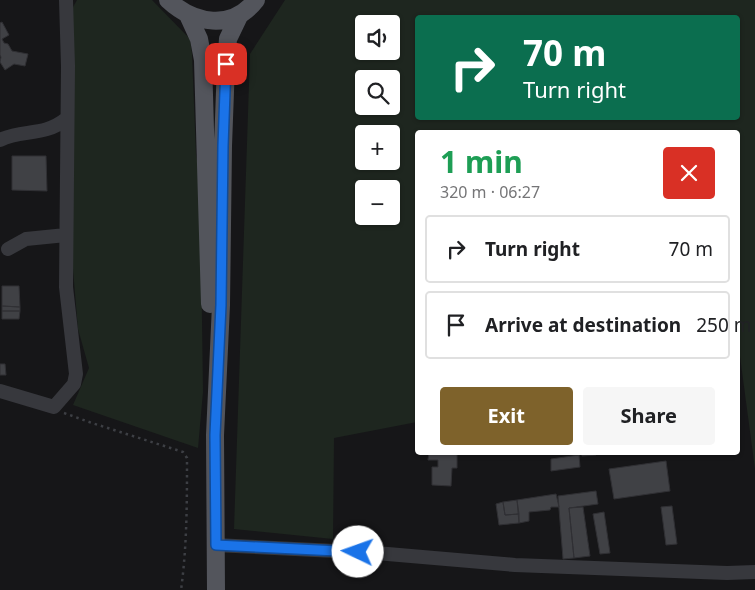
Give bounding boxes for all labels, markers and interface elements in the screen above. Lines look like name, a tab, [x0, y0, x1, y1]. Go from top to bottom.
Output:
map controls	[355, 15, 400, 225]
button: sound	[355, 15, 400, 60]
text: 70 m	[523, 29, 606, 76]
icon: right	[440, 35, 505, 100]
pin	[205, 43, 247, 85]
icon: arrive	[212, 50, 240, 78]
button: search	[355, 70, 400, 115]
text: Turn right	[523, 74, 626, 104]
button: +	[355, 125, 400, 170]
text: 1 min	[440, 141, 523, 182]
button: close	[663, 147, 715, 199]
button: −	[355, 180, 400, 225]
text: 320 m · 06:27	[440, 181, 540, 203]
icon: right	[442, 235, 470, 263]
text: Turn right	[485, 236, 580, 262]
text: 70 m	[669, 236, 713, 262]
icon: arrive	[442, 311, 470, 339]
text: Arrive at destination	[485, 312, 681, 338]
text: 250 m	[696, 312, 752, 338]
button: Exit	[440, 387, 573, 445]
button: Share	[583, 387, 715, 445]
position arrow	[331, 525, 383, 577]

